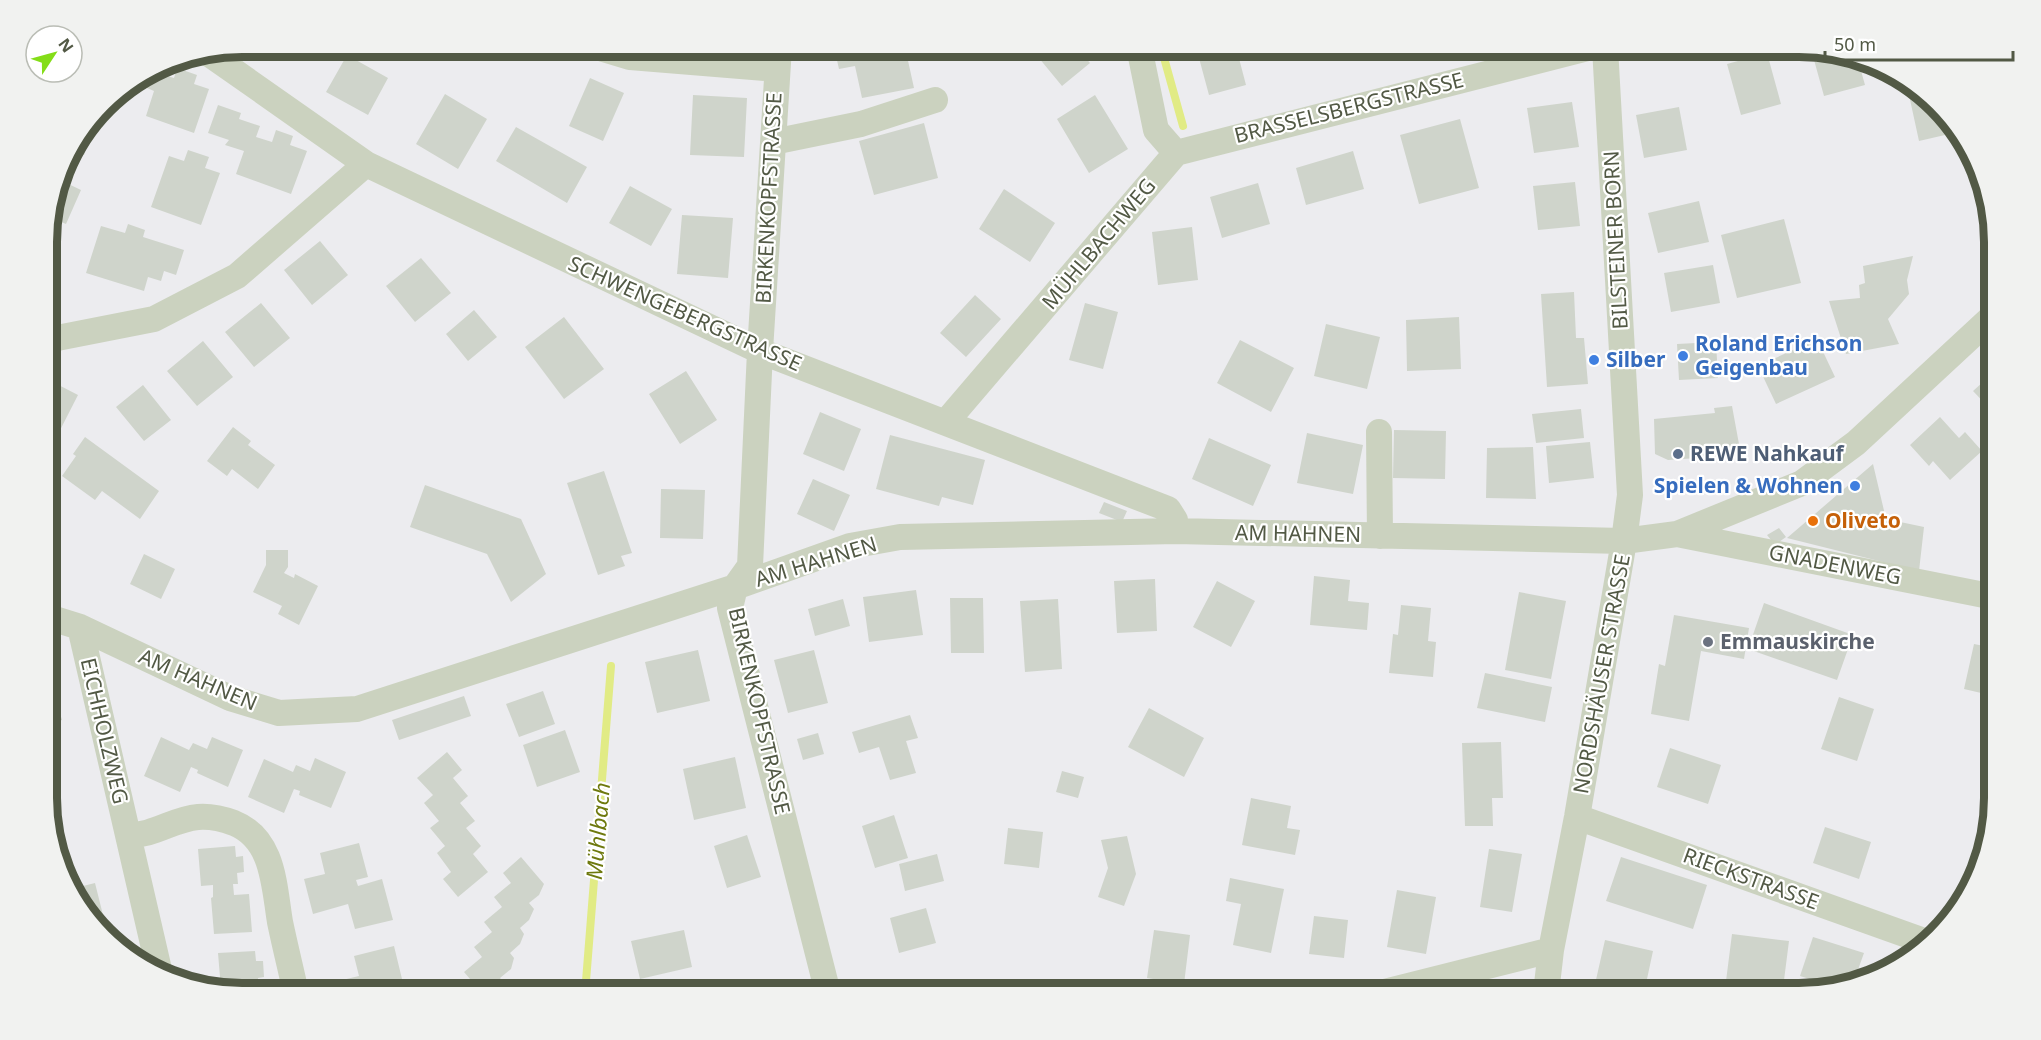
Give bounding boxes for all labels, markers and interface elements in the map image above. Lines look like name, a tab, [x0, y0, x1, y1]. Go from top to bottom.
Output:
north arrow	[24, 24, 84, 84]
scale bar	[1825, 24, 2012, 62]
text: 50 m	[1834, 32, 1876, 56]
text: N	[53, 33, 79, 57]
street label: BRASSELSBERGSTRASSE	[1231, 65, 1466, 149]
street label: BIRKENKOPFSTRASSE	[748, 92, 788, 304]
street label: BILSTEINER BORN	[1596, 150, 1634, 330]
street label: MÜHLBACHWEG	[1035, 172, 1161, 315]
street label: SCHWENGEBERGSTRASSE	[564, 249, 806, 377]
place label: Roland Erichson Geigenbau	[1695, 329, 1862, 381]
place label: Silber	[1606, 345, 1666, 373]
marker: Roland Erichson Geigenbau	[1676, 349, 1690, 363]
marker: Silber	[1587, 353, 1601, 367]
place label: REWE Nahkauf	[1690, 439, 1846, 467]
marker: REWE Nahkauf	[1671, 447, 1685, 461]
place label: Spielen & Wohnen	[1654, 471, 1843, 499]
marker: Spielen & Wohnen	[1848, 479, 1862, 493]
place label: Oliveto	[1825, 506, 1901, 534]
marker: Oliveto	[1806, 514, 1820, 528]
street label: AM HAHNEN	[1235, 518, 1361, 548]
street label: AM HAHNEN	[751, 529, 880, 593]
street label: GNADENWEG	[1767, 537, 1904, 591]
street label: NORDSHÄUSER STRASSE	[1566, 552, 1636, 796]
street label: BIRKENKOPFSTRASSE	[723, 605, 797, 817]
place label: Emmauskirche	[1720, 627, 1875, 655]
marker: Emmauskirche	[1701, 635, 1715, 649]
street label: AM HAHNEN	[135, 642, 262, 717]
street label: EICHHOLZWEG	[75, 655, 135, 807]
water label: Mühlbach	[578, 781, 616, 881]
street label: RIECKSTRASSE	[1680, 841, 1823, 916]

